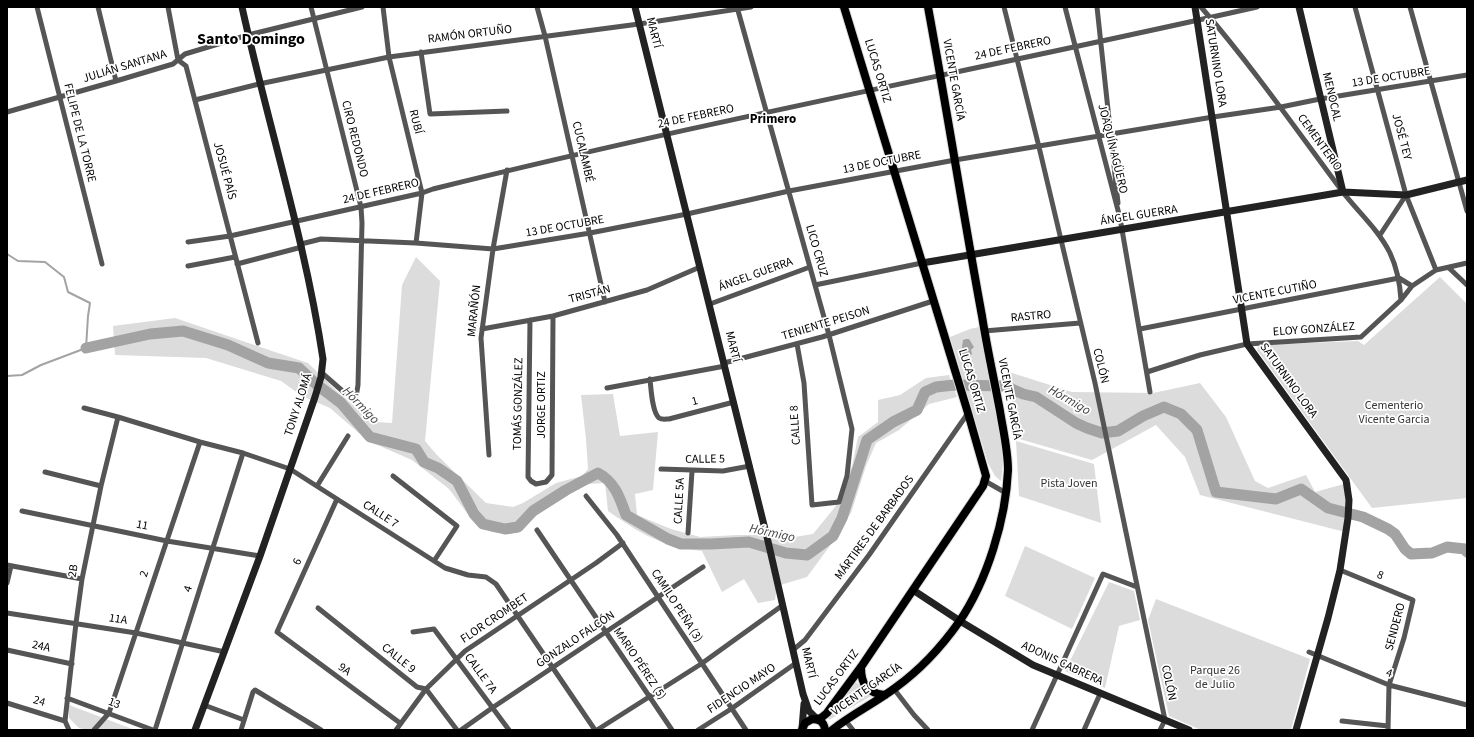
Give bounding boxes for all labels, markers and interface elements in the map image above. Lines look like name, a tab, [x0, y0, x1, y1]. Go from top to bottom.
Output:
street label: MARTÍ	[642, 16, 664, 50]
street label: SATURNINO LORA	[1201, 18, 1229, 108]
street label: RAMÓN ORTUÑO	[427, 23, 513, 47]
district label: Santo Domingo	[197, 30, 305, 50]
street label: 24 DE FEBRERO	[974, 34, 1052, 64]
street label: LUCAS ORTIZ	[860, 37, 894, 105]
street label: VICENTE GARCÍA	[939, 38, 967, 122]
street label: JULIÁN SANTANA	[81, 47, 169, 87]
street label: 13 DE OCTUBRE	[1351, 65, 1431, 91]
street label: MENOCAL	[1318, 71, 1344, 123]
street label: FELIPE DE LA TORRE	[60, 82, 98, 184]
street label: CIRO REDONDO	[337, 99, 371, 179]
street label: 24 DE FEBRERO	[657, 102, 735, 132]
street label: JOAQUÍN AGÜERO	[1094, 103, 1130, 195]
street label: RUBÍ	[405, 108, 425, 136]
district label: Primero	[750, 112, 796, 128]
street label: CEMENTERIO	[1294, 112, 1344, 174]
street label: JOSÉ TEY	[1388, 112, 1414, 162]
street label: CUCALAMBÉ	[568, 120, 596, 184]
street label: JOSUÉ PAÍS	[209, 141, 239, 201]
street label: 13 DE OCTUBRE	[842, 148, 922, 178]
street label: 24 DE FEBRERO	[342, 176, 420, 208]
street label: ÁNGEL GUERRA	[1099, 203, 1179, 229]
street label: 13 DE OCTUBRE	[525, 213, 605, 241]
street label: LICO CRUZ	[802, 223, 830, 279]
street label: ÁNGEL GUERRA	[717, 255, 795, 295]
street label: VICENTE CUTIÑO	[1232, 278, 1318, 308]
street label: TRISTÁN	[567, 283, 613, 307]
street label: MARAÑÓN	[465, 284, 485, 338]
street label: TENIENTE PEISON	[780, 304, 872, 344]
street label: RASTRO	[1010, 308, 1052, 326]
street label: ELOY GONZÁLEZ	[1272, 320, 1356, 340]
street label: MARTÍ	[721, 330, 743, 364]
street label: SATURNINO LORA	[1256, 341, 1320, 421]
street label: LUCAS ORTIZ	[954, 347, 988, 415]
street label: COLÓN	[1089, 347, 1111, 385]
street label: TOMÁS GONZÁLEZ	[511, 357, 527, 451]
street label: VICENTE GARCÍA	[994, 357, 1024, 441]
street label: JORGE ORTIZ	[535, 371, 549, 439]
street label: TONY ALOMÁ	[282, 372, 316, 438]
water label: Hórmigo	[1045, 383, 1093, 419]
water label: Hórmigo	[338, 384, 382, 428]
street label: 1	[690, 394, 700, 410]
park label: Cementerio Vicente Garcia	[1358, 399, 1430, 427]
street label: CALLE 8	[787, 405, 805, 445]
street label: CALLE 5	[685, 452, 725, 468]
street label: MÁRTIRES DE BARBADOS	[832, 473, 918, 583]
park label: Pista Joven	[1040, 477, 1098, 491]
street label: CALLE 5A	[672, 478, 688, 524]
street label: CALLE 7	[359, 498, 401, 532]
street label: 11	[135, 518, 149, 534]
water label: Hórmigo	[748, 522, 796, 546]
street label: 6	[290, 556, 306, 568]
street label: 2B	[66, 563, 82, 579]
street label: CAMILO PEÑA (3)	[647, 567, 705, 645]
street label: 8	[1375, 568, 1385, 584]
street label: 2	[137, 569, 153, 579]
street label: 4	[181, 584, 197, 594]
street label: FLOR CROMBET	[458, 591, 532, 647]
street label: SENDERO	[1383, 601, 1409, 653]
street label: GONZALO FALCÓN	[534, 608, 618, 672]
street label: 11A	[108, 611, 128, 629]
street label: MARIO PÉREZ (5)	[610, 625, 668, 703]
street label: 24A	[30, 638, 52, 656]
street label: ADONIS CABRERA	[1019, 639, 1105, 689]
street label: CALLE 9	[378, 641, 418, 677]
street label: MARTÍ	[797, 646, 819, 680]
street label: LUCAS ORTIZ	[811, 647, 863, 709]
street label: CALLE 7A	[461, 651, 499, 697]
street label: VICENTE GARCÍA	[829, 660, 905, 720]
street label: 9A	[335, 661, 353, 679]
street label: FIDENCIO MAYO	[705, 661, 779, 717]
street label: COLÓN	[1157, 664, 1179, 702]
park label: Parque 26 de Julio	[1190, 664, 1240, 692]
street label: 4	[1384, 666, 1394, 682]
street label: 24	[31, 693, 47, 711]
street label: 13	[106, 695, 122, 713]

